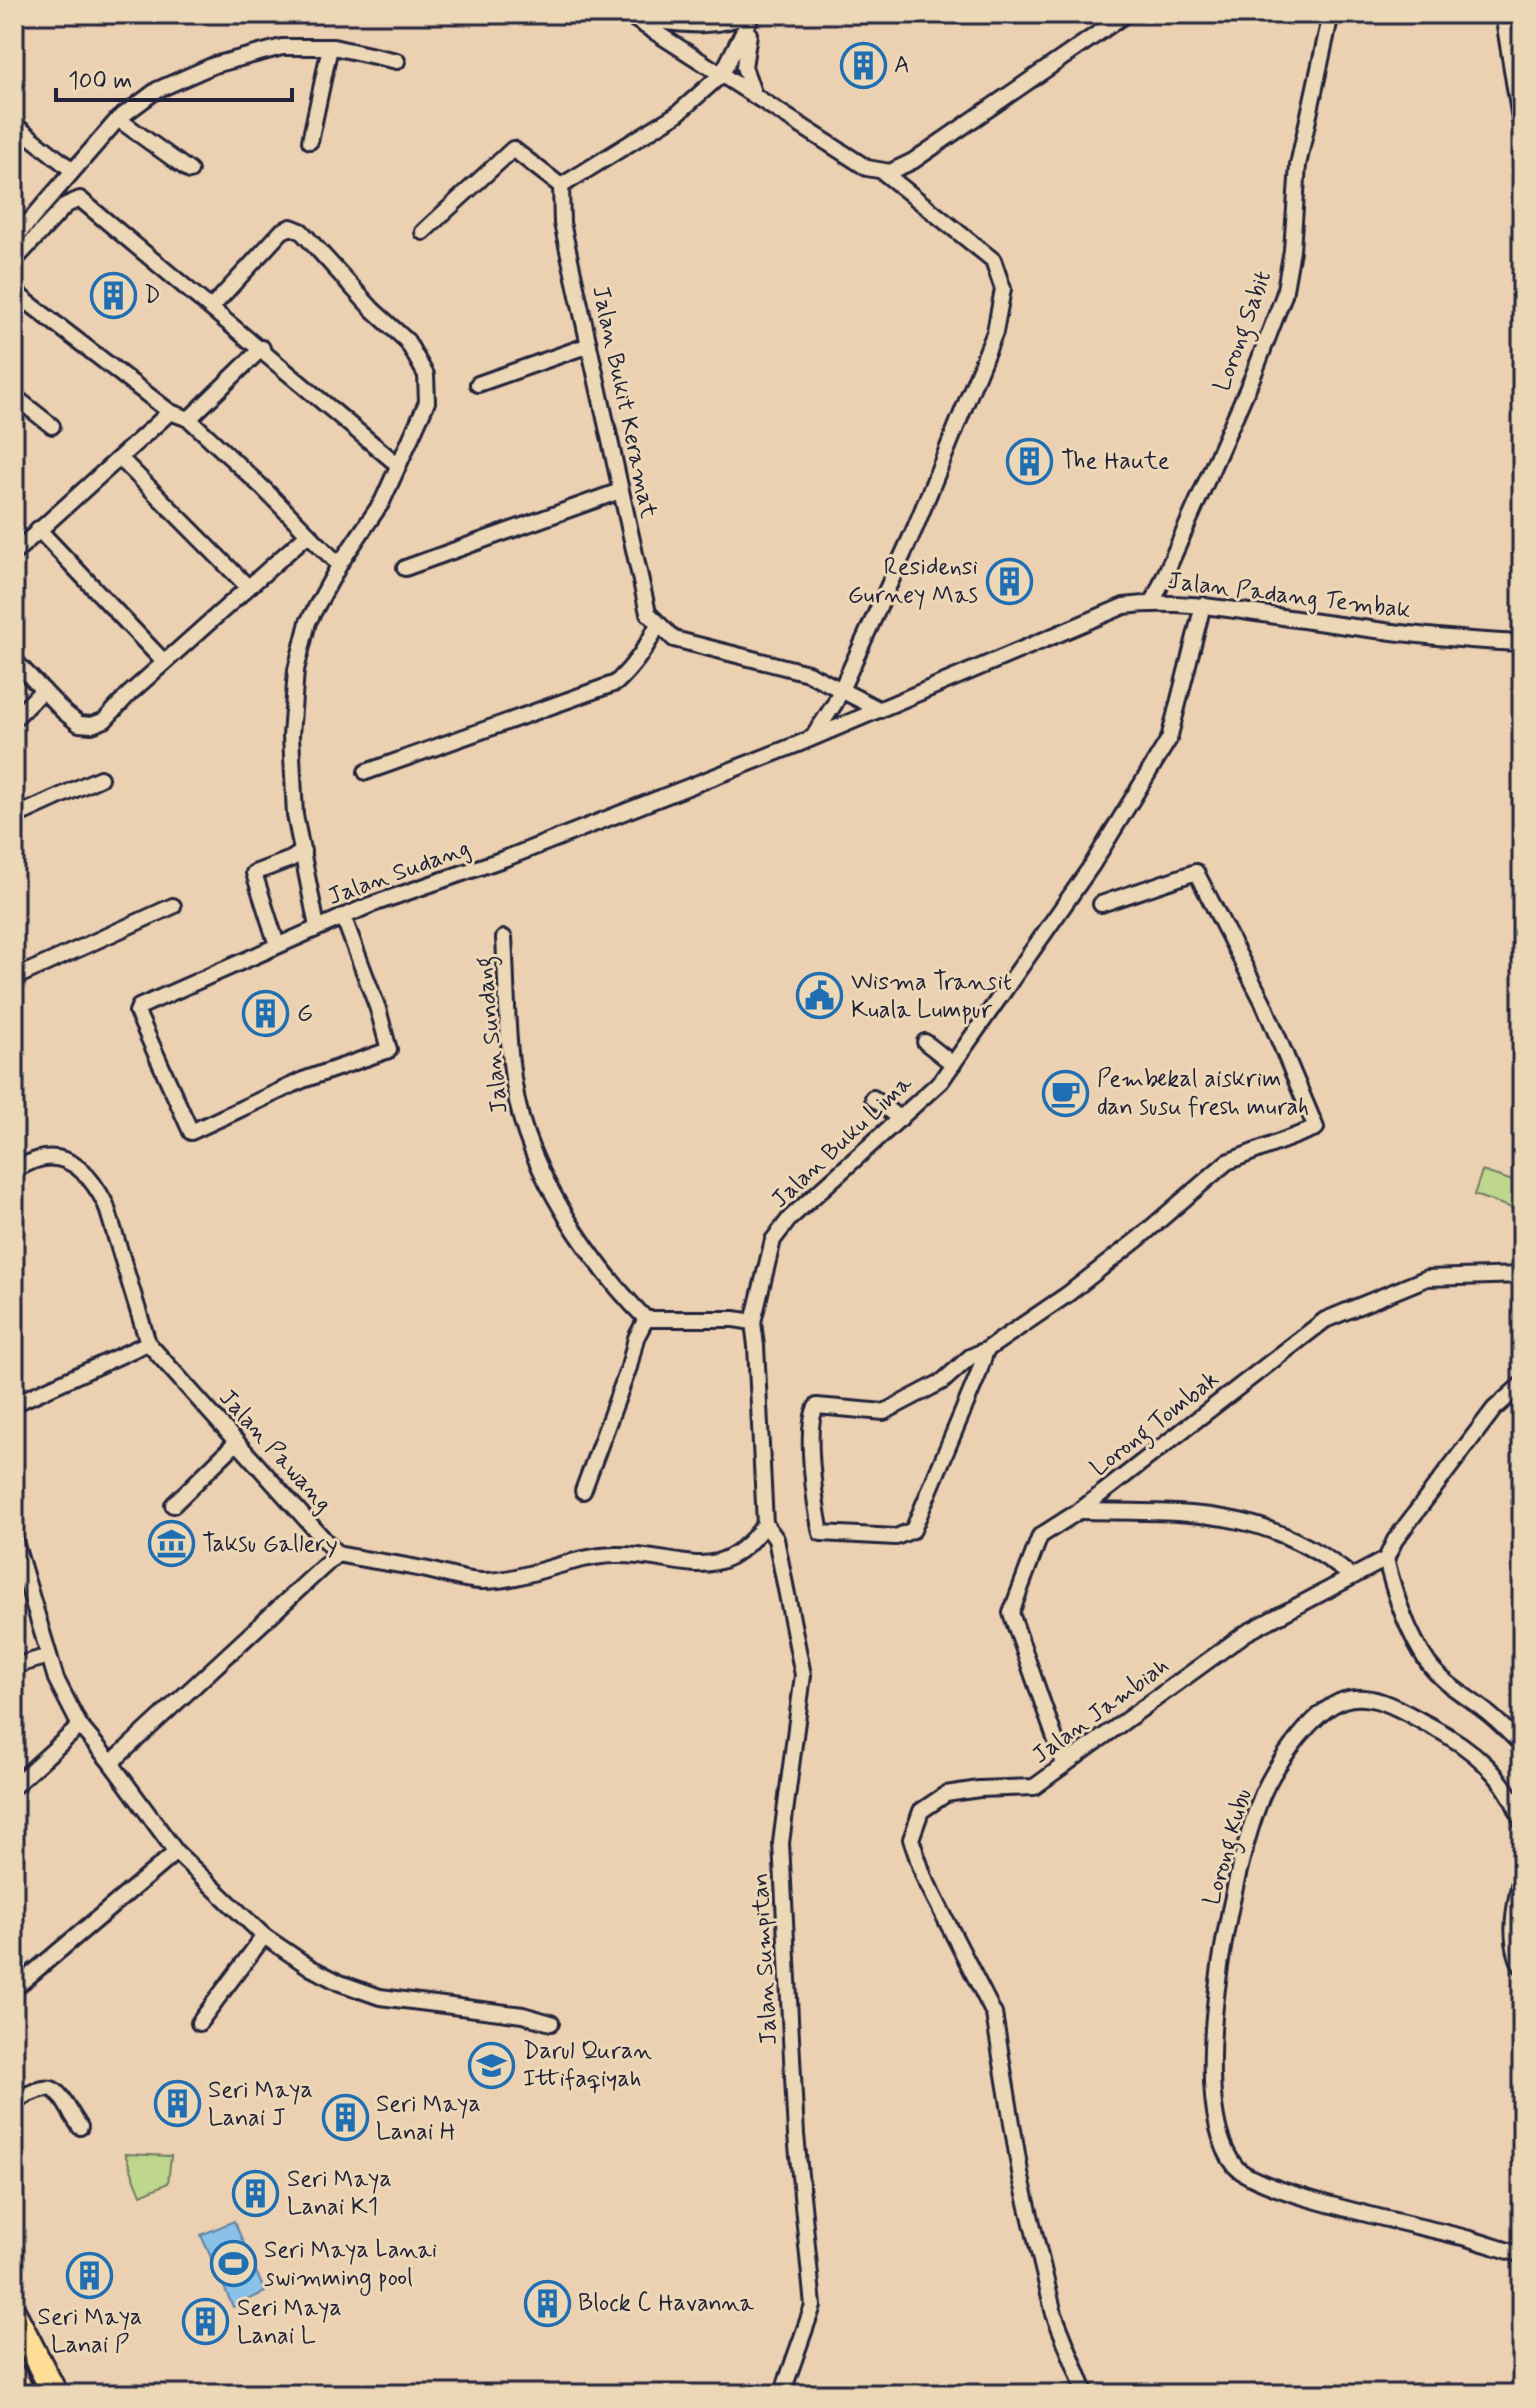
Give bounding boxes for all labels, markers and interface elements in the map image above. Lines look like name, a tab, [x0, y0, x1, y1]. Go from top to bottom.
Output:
building icon: A	[839, 41, 887, 89]
place label: A	[894, 50, 910, 81]
scale bar	[56, 52, 292, 102]
text: 100 m	[68, 66, 132, 97]
street label: Lorong Sabit	[1207, 266, 1282, 397]
building icon: D	[89, 271, 137, 319]
place label: D	[144, 280, 161, 311]
street label: Jalan Bukit Keramat	[584, 283, 664, 521]
building icon: The Haute	[1006, 437, 1054, 485]
place label: The Haute	[1061, 446, 1170, 477]
place label: Residensi Gurney Mas	[848, 552, 978, 611]
building icon: Residensi Gurney Mas	[985, 557, 1033, 605]
street label: Jalan Padang Tembak	[1166, 566, 1412, 626]
street label: Jalan Sudang	[324, 833, 474, 913]
street label: Jalan Sundang	[468, 955, 519, 1115]
place label: Wisma Transit Kuala Lumpur	[851, 967, 1012, 1026]
public building icon: Wisma Transit Kuala Lumpur	[796, 972, 844, 1020]
building icon: G	[242, 989, 290, 1037]
place label: G	[297, 998, 313, 1029]
place label: Pembekal aiskrim dan susu fresh murah	[1097, 1064, 1309, 1123]
street label: Jalan Buku Lima	[765, 1068, 919, 1215]
cafe icon: Pembekal aiskrim dan susu fresh murah	[1042, 1069, 1090, 1117]
street label: Lorong Tombak	[1085, 1364, 1227, 1486]
street label: Jalan Pawang	[212, 1383, 338, 1519]
museum icon: Taksu Gallery	[147, 1520, 195, 1568]
place label: Taksu Gallery	[202, 1529, 338, 1560]
street label: Jalan Jambiah	[1026, 1651, 1176, 1771]
street label: Lorong Kubu	[1197, 1785, 1262, 1910]
street label: Jalan Sumpitan	[745, 1872, 785, 2046]
place label: Darul Quran Ittifaqiyah	[523, 2036, 652, 2095]
school or university icon: Darul Quran Ittifaqiyah	[468, 2041, 516, 2089]
place label: Seri Maya Lanai J	[208, 2075, 313, 2134]
building icon: Seri Maya Lanai J	[153, 2080, 201, 2128]
place label: Seri Maya Lanai H	[376, 2089, 481, 2148]
building icon: Seri Maya Lanai H	[321, 2094, 369, 2142]
place label: Seri Maya Lanai K1	[287, 2164, 392, 2223]
building icon: Seri Maya Lanai K1	[232, 2169, 280, 2217]
place label: Seri Maya Lanai swimming pool	[264, 2235, 437, 2296]
sports icon: Seri Maya Lanai swimming pool	[209, 2240, 257, 2288]
building icon: Seri Maya Lanai P	[66, 2251, 114, 2299]
building icon: Block C Havanna	[523, 2279, 571, 2327]
place label: Block C Havanna	[578, 2288, 754, 2319]
place label: Seri Maya Lanai L	[237, 2293, 342, 2352]
building icon: Seri Maya Lanai L	[182, 2298, 230, 2346]
place label: Seri Maya Lanai P	[38, 2302, 142, 2361]

